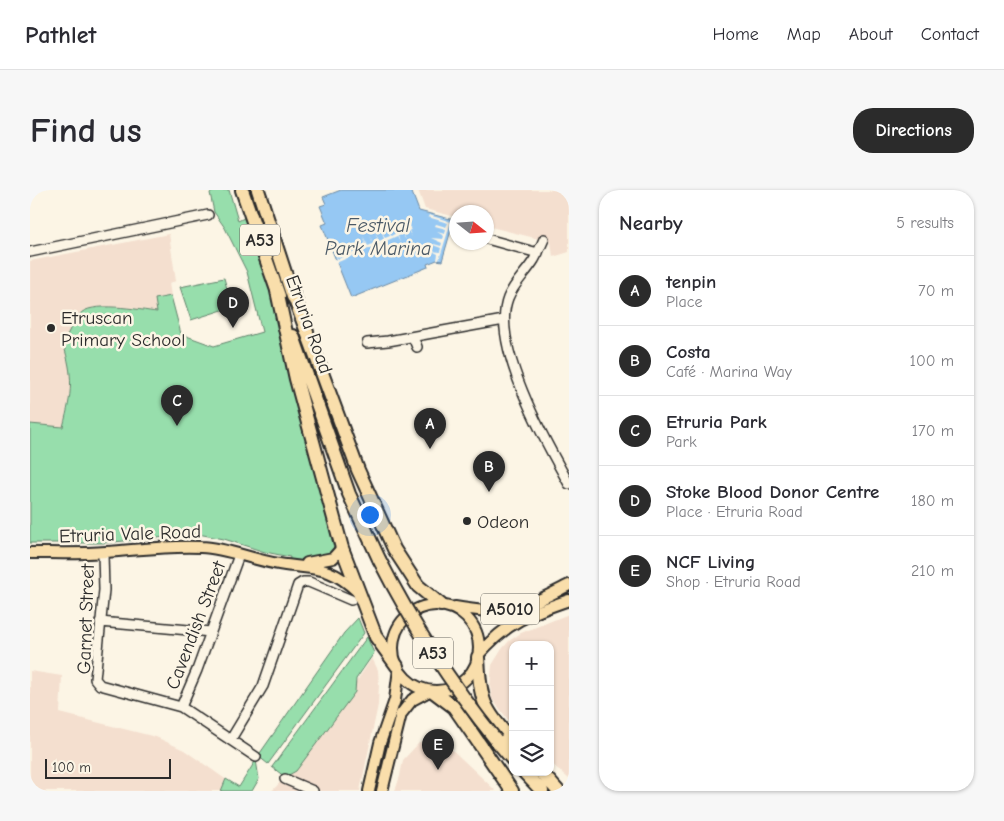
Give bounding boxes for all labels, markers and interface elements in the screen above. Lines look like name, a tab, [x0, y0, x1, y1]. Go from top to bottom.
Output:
text: Pathlet	[25, 21, 96, 49]
text: Home	[712, 24, 759, 45]
text: Map	[787, 24, 821, 45]
text: About	[849, 24, 893, 45]
text: Contact	[921, 24, 979, 45]
button: Directions	[853, 108, 974, 153]
text: Find us	[30, 110, 142, 151]
north arrow	[449, 205, 494, 250]
text: Nearby	[619, 211, 683, 235]
water label: Festival Park Marina	[325, 214, 431, 260]
text: 5 results	[896, 214, 954, 232]
road number: A53	[240, 224, 280, 256]
text: tenpin	[666, 271, 716, 293]
street label: Etruria Road	[281, 272, 337, 377]
text: A	[631, 282, 639, 300]
text: 70 m	[918, 282, 954, 300]
pin: D	[217, 287, 249, 328]
text: Place	[666, 293, 702, 311]
place label: Etruscan Primary School	[61, 307, 186, 351]
marker: Etruscan Primary School	[45, 322, 57, 334]
text: Costa	[666, 341, 711, 363]
text: B	[630, 352, 640, 370]
text: 100 m	[910, 352, 954, 370]
text: Café · Marina Way	[666, 363, 792, 381]
pin: C	[161, 385, 193, 426]
pin: A	[414, 408, 446, 449]
text: Etruria Park	[666, 411, 767, 433]
text: C	[630, 422, 640, 440]
text: 170 m	[912, 422, 954, 440]
text: Park	[666, 433, 697, 451]
pin: B	[473, 451, 505, 492]
text: Stoke Blood Donor Centre	[666, 481, 879, 503]
text: D	[630, 492, 640, 510]
text: 180 m	[911, 492, 954, 510]
your location	[357, 502, 383, 528]
text: Place · Etruria Road	[666, 503, 803, 521]
place label: Odeon	[477, 511, 529, 533]
marker: Odeon	[461, 515, 473, 527]
street label: Etruria Vale Road	[59, 521, 201, 547]
text: NCF Living	[666, 551, 755, 573]
street label: Cavendish Street	[161, 558, 231, 693]
text: E	[630, 562, 640, 580]
text: 210 m	[911, 562, 954, 580]
street label: Garnet Street	[73, 563, 99, 675]
text: Shop · Etruria Road	[666, 573, 801, 591]
road number: A5010	[481, 594, 539, 624]
road number: A53	[413, 638, 453, 668]
map controls	[509, 641, 554, 776]
button: +	[509, 641, 554, 686]
button: −	[509, 686, 554, 731]
pin: E	[422, 729, 454, 770]
button: layers	[509, 731, 554, 776]
scale bar	[45, 756, 171, 779]
text: 100 m	[52, 759, 91, 776]

